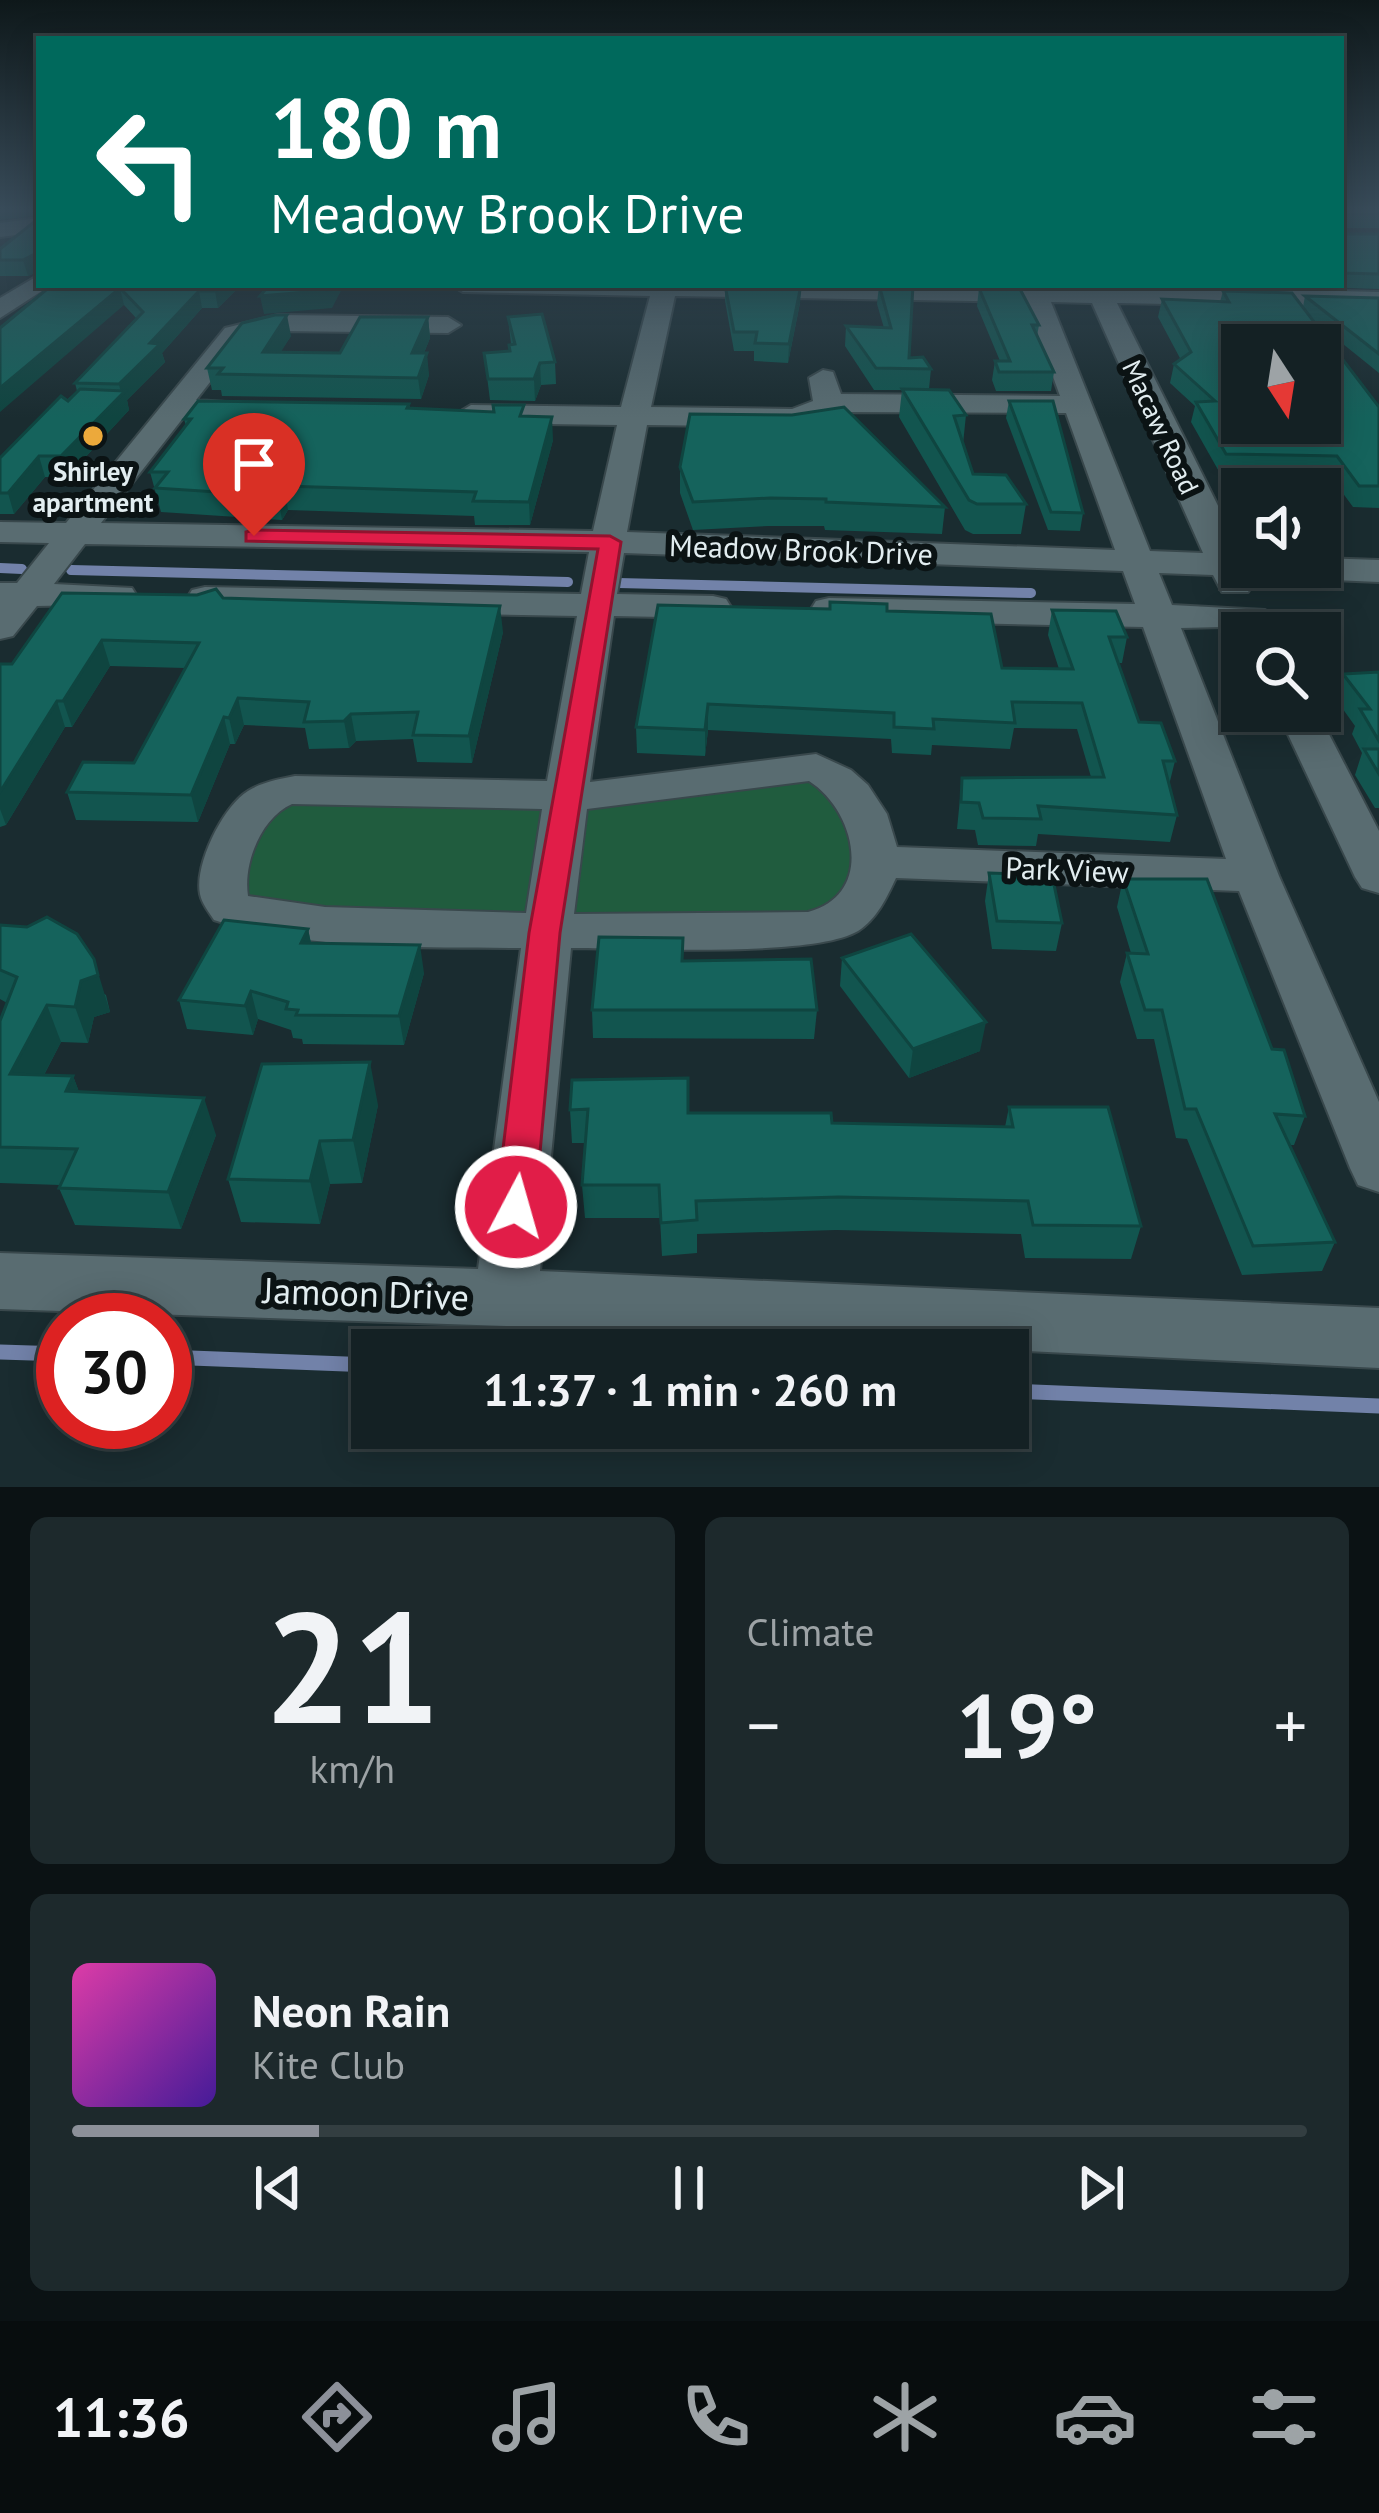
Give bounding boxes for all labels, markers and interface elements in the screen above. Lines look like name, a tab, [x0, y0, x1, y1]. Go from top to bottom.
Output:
text: 180 m	[270, 72, 502, 181]
icon: left	[72, 84, 228, 240]
text: Meadow Brook Drive	[270, 178, 745, 248]
north arrow	[1221, 324, 1341, 444]
map controls	[1221, 324, 1341, 732]
street label: Macaw Road	[1115, 355, 1207, 499]
pin	[203, 413, 305, 536]
marker: Shirley apartment	[80, 423, 106, 449]
icon: arrive	[221, 431, 287, 497]
place label: Shirley apartment	[33, 454, 154, 519]
button: sound	[1221, 468, 1341, 588]
street label: Meadow Brook Drive	[669, 525, 933, 573]
button: search	[1221, 612, 1341, 732]
street label: Park View	[1005, 847, 1129, 891]
position arrow	[453, 1144, 579, 1270]
street label: Jamoon Drive	[260, 1266, 470, 1320]
speed limit sign: 30	[36, 1293, 192, 1449]
text: 11:37 · 1 min · 260 m	[483, 1360, 897, 1418]
text: 21	[264, 1564, 441, 1766]
text: Climate	[747, 1606, 874, 1657]
text: 19°	[956, 1666, 1097, 1783]
text: −	[747, 1682, 780, 1767]
text: +	[1274, 1682, 1307, 1767]
text: km/h	[310, 1743, 395, 1794]
text: Neon Rain	[252, 1981, 450, 2039]
text: Kite Club	[252, 2039, 405, 2090]
icon: previous	[245, 2155, 311, 2221]
icon: pause	[656, 2155, 722, 2221]
icon: next	[1068, 2155, 1134, 2221]
icon: directions	[295, 2375, 379, 2459]
icon: music	[485, 2375, 569, 2459]
icon: phone	[674, 2375, 758, 2459]
icon: climate	[863, 2375, 947, 2459]
icon: car	[1053, 2375, 1137, 2459]
icon: filters	[1242, 2375, 1326, 2459]
text: 11:36	[53, 2382, 190, 2452]

